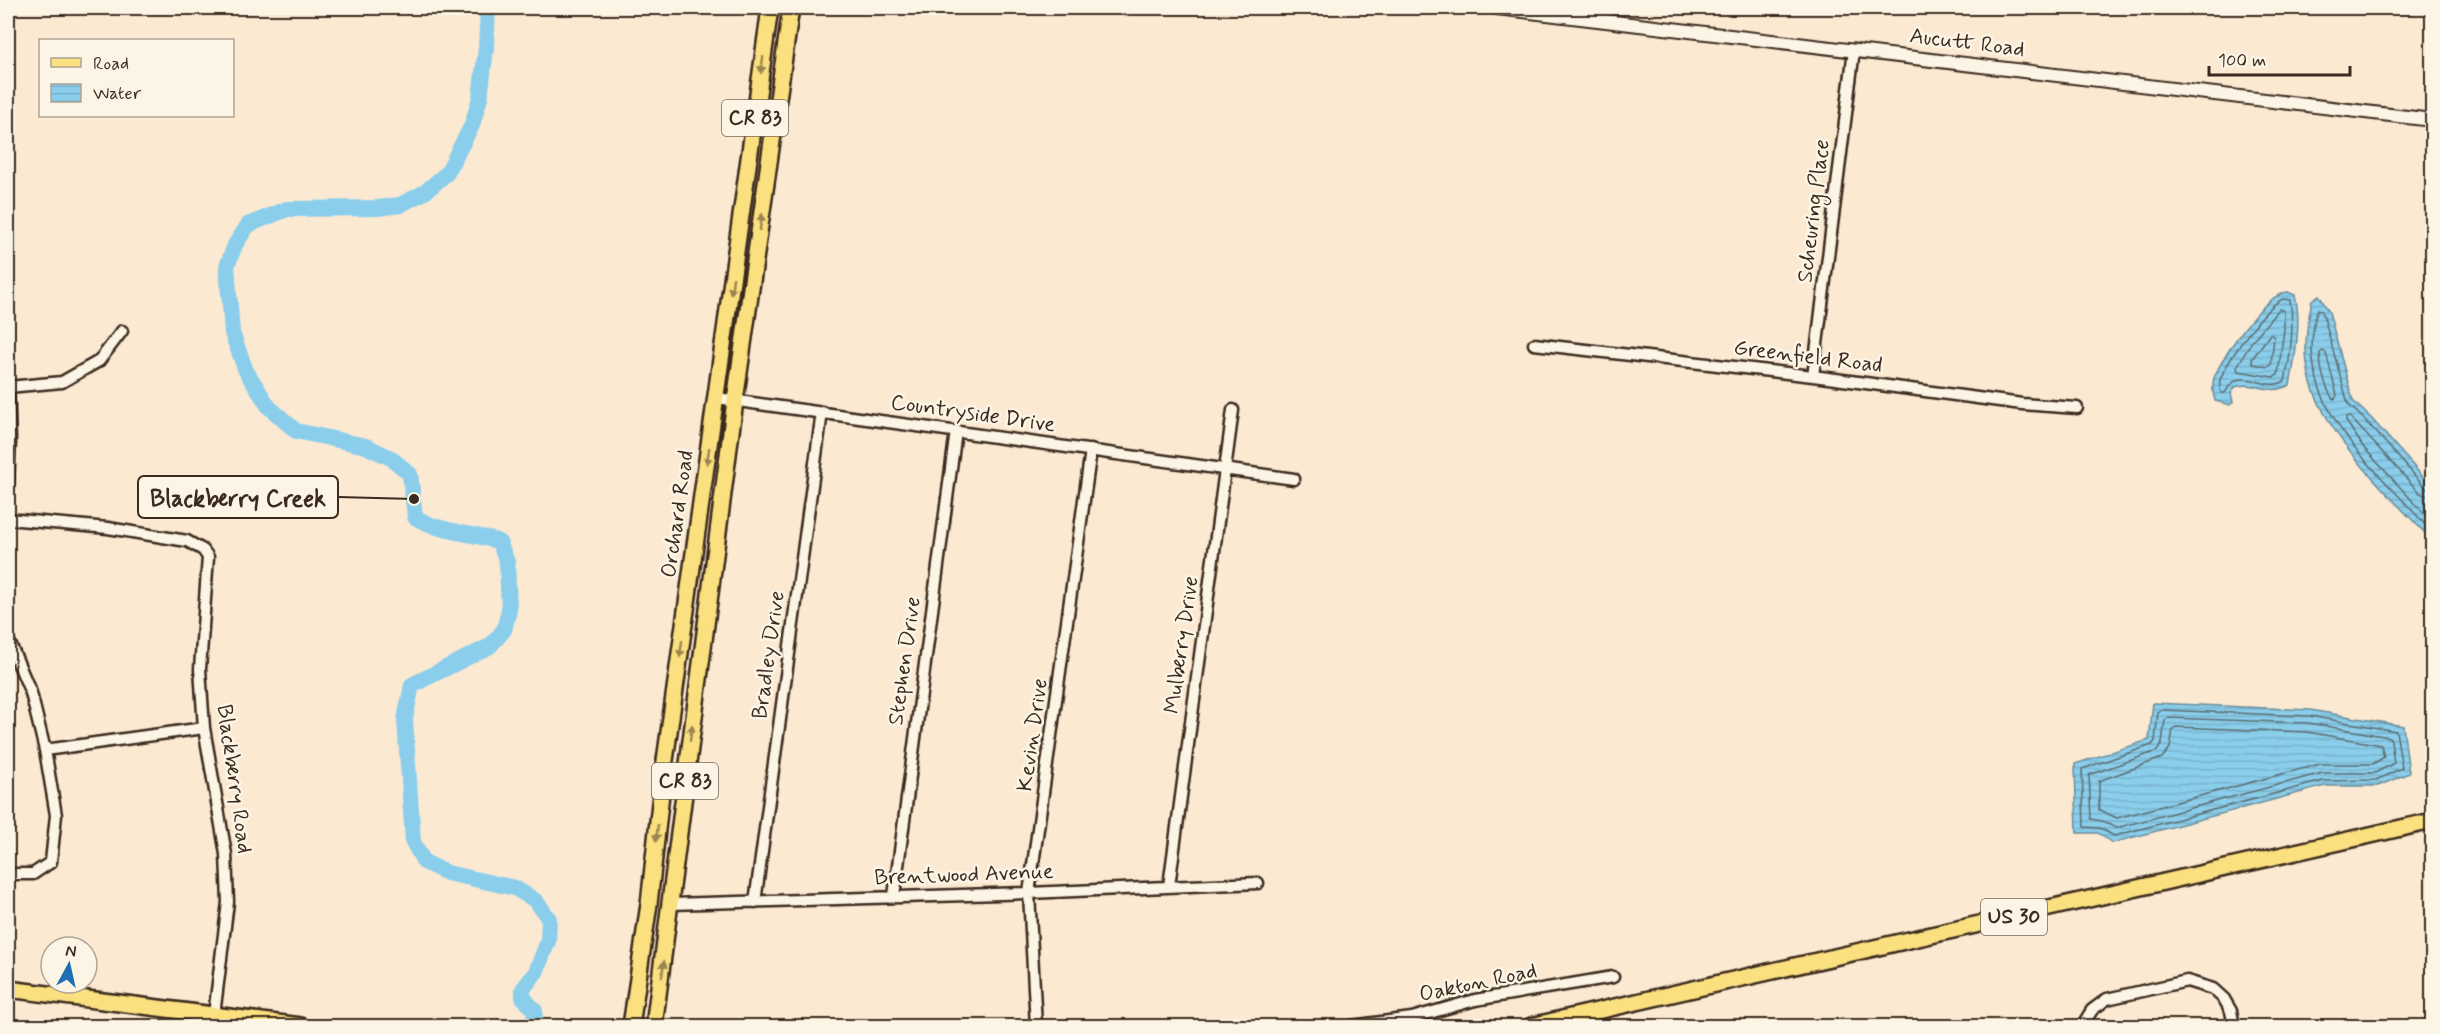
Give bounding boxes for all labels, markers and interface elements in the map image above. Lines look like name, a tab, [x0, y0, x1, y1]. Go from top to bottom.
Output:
street label: Aucutt Road	[1908, 22, 2026, 64]
legend	[39, 39, 234, 117]
scale bar	[2209, 39, 2350, 77]
text: 100 m	[2218, 49, 2266, 73]
text: Road	[93, 52, 129, 76]
one-way arrow	[757, 56, 766, 75]
text: Water	[93, 82, 142, 106]
road number: CR 83	[722, 100, 788, 136]
street label: Scheuring Place	[1791, 138, 1840, 285]
one-way arrow	[757, 212, 766, 231]
one-way arrow	[727, 277, 736, 296]
street label: Greenfield Road	[1732, 334, 1884, 380]
street label: Countryside Drive	[889, 389, 1057, 439]
one-way arrow	[704, 447, 713, 466]
street label: Orchard Road	[655, 448, 701, 580]
callout: Blackberry Creek	[138, 476, 338, 518]
text: Blackberry Creek	[150, 484, 326, 515]
street label: Mulberry Drive	[1158, 574, 1206, 716]
street label: Bradley Drive	[746, 589, 792, 721]
street label: Stephen Drive	[882, 595, 928, 727]
one-way arrow	[677, 640, 686, 659]
street label: Kevin Drive	[1011, 677, 1055, 793]
street label: Blackberry Road	[210, 703, 258, 855]
one-way arrow	[687, 724, 696, 743]
road number: CR 83	[652, 763, 718, 799]
one-way arrow	[652, 824, 662, 843]
street label: Brentwood Avenue	[874, 858, 1054, 892]
road number: US 30	[1981, 899, 2047, 935]
north arrow	[39, 935, 99, 995]
text: N	[64, 940, 78, 963]
street label: Oakton Road	[1417, 957, 1539, 1009]
one-way arrow	[658, 959, 667, 978]

